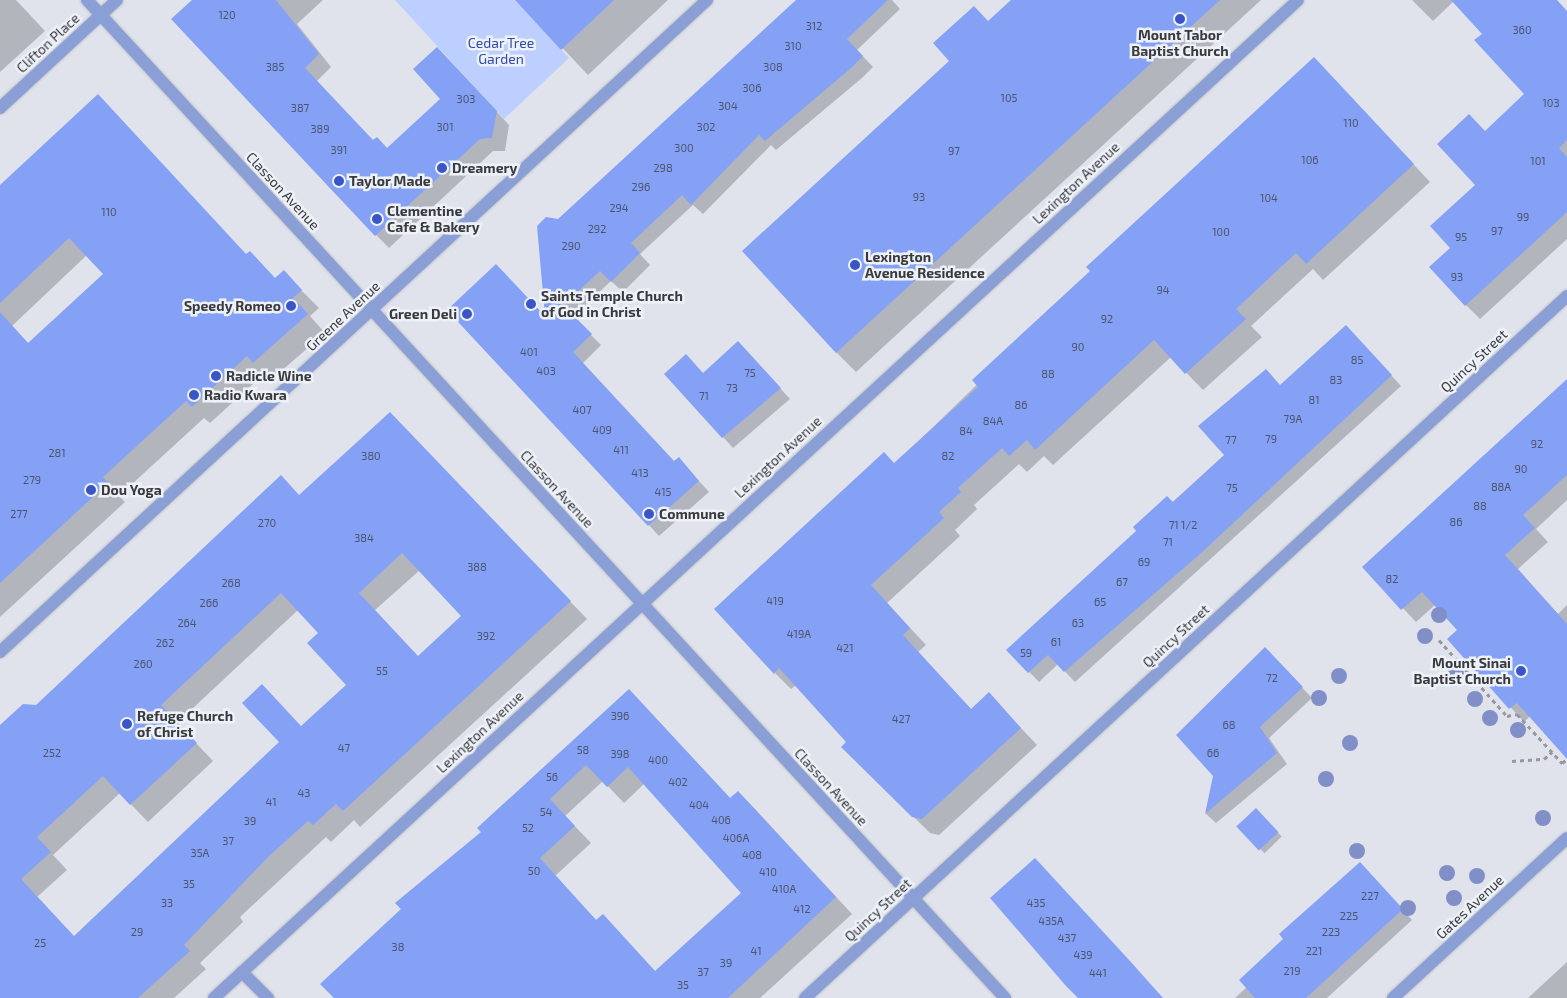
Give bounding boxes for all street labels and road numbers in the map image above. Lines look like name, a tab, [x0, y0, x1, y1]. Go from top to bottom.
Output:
street label: Clifton Place	[13, 10, 83, 76]
street label: Lexington Avenue	[1029, 138, 1123, 228]
street label: Classon Avenue	[243, 149, 323, 233]
street label: Greene Avenue	[303, 277, 383, 355]
street label: Quincy Street	[1437, 326, 1511, 396]
street label: Lexington Avenue	[731, 412, 825, 502]
street label: Classon Avenue	[517, 447, 597, 531]
street label: Quincy Street	[1139, 601, 1213, 671]
street label: Lexington Avenue	[433, 687, 527, 777]
street label: Classon Avenue	[791, 745, 871, 829]
street label: Gates Avenue	[1433, 871, 1507, 943]
street label: Quincy Street	[841, 875, 915, 945]

